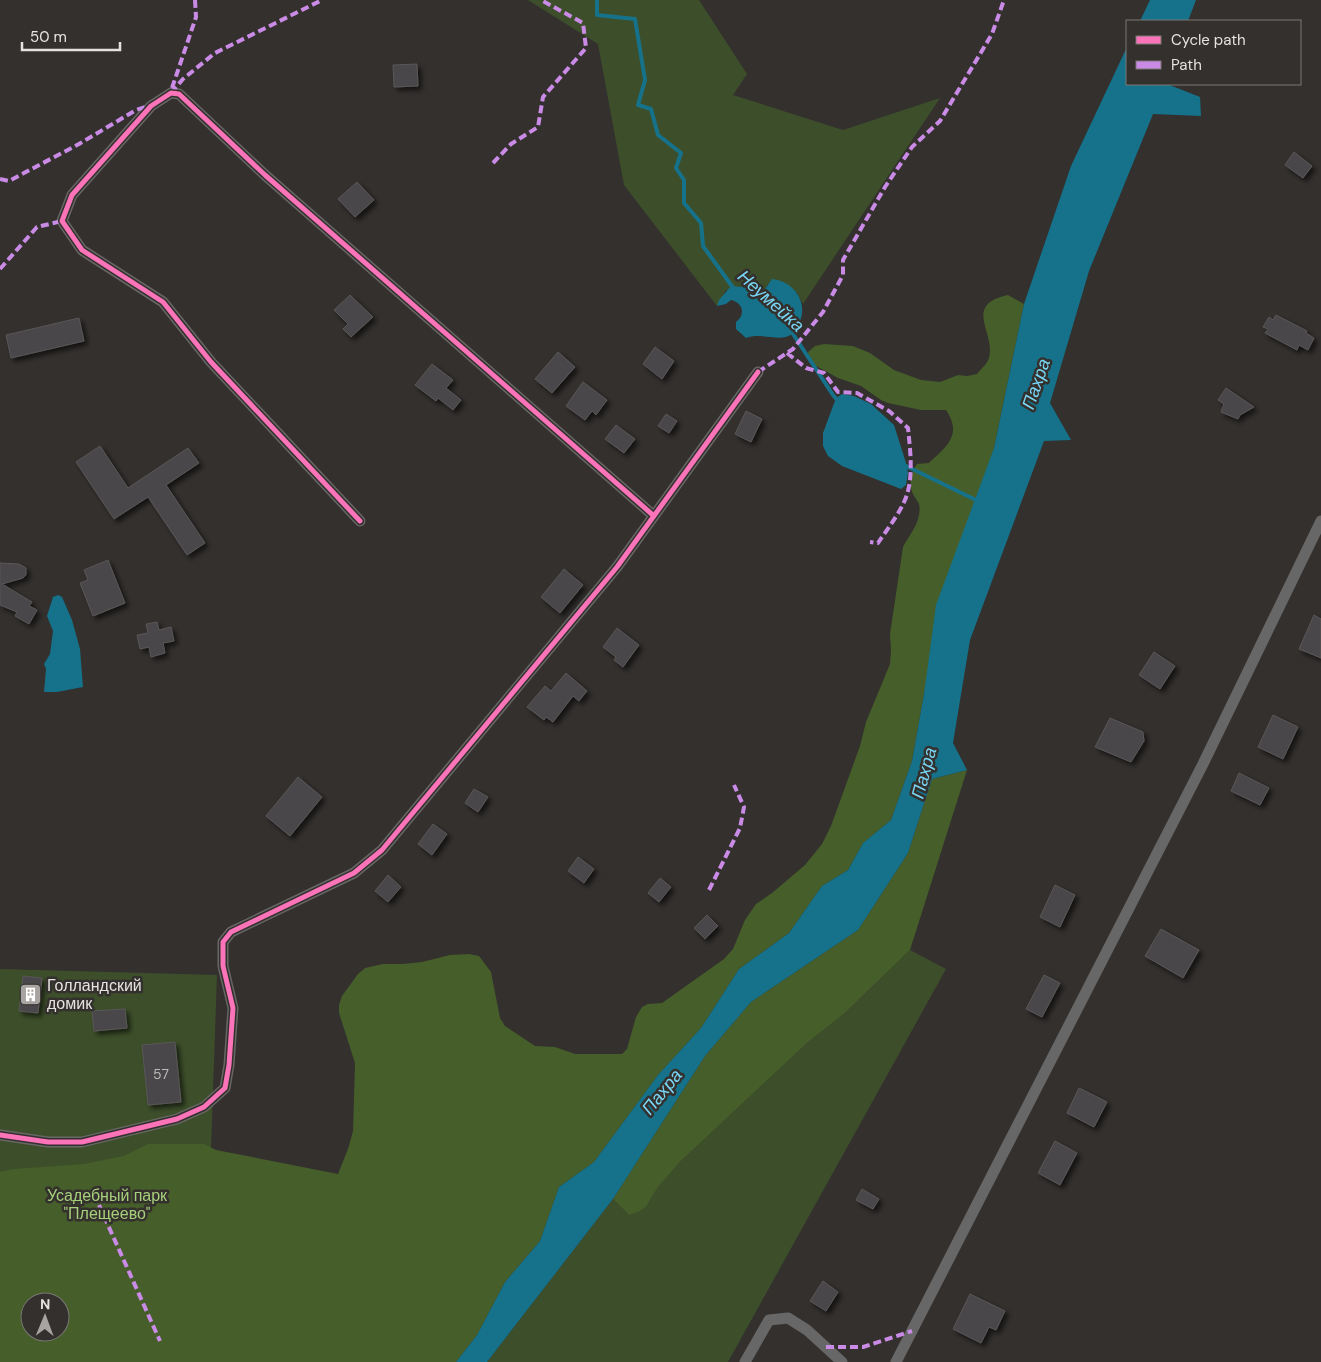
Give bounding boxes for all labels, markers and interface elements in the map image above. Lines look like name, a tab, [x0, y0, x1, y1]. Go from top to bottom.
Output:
scale bar	[22, 20, 120, 52]
legend	[1126, 20, 1301, 85]
text: 50 m	[30, 27, 67, 47]
text: Cycle path	[1171, 30, 1246, 50]
text: Path	[1171, 55, 1202, 75]
water label: Неумейка	[732, 265, 810, 337]
water label: Пахра	[1016, 355, 1056, 413]
water label: Пахра	[906, 745, 942, 801]
place label: Голландский домик	[47, 975, 142, 1014]
building icon: Голландский домик	[19, 982, 43, 1006]
water label: Пахра	[636, 1064, 688, 1120]
house number: 57	[153, 1065, 169, 1083]
park label: Усадебный парк "Плещеево"	[47, 1185, 168, 1224]
north arrow	[20, 1292, 70, 1342]
text: N	[40, 1295, 50, 1313]

